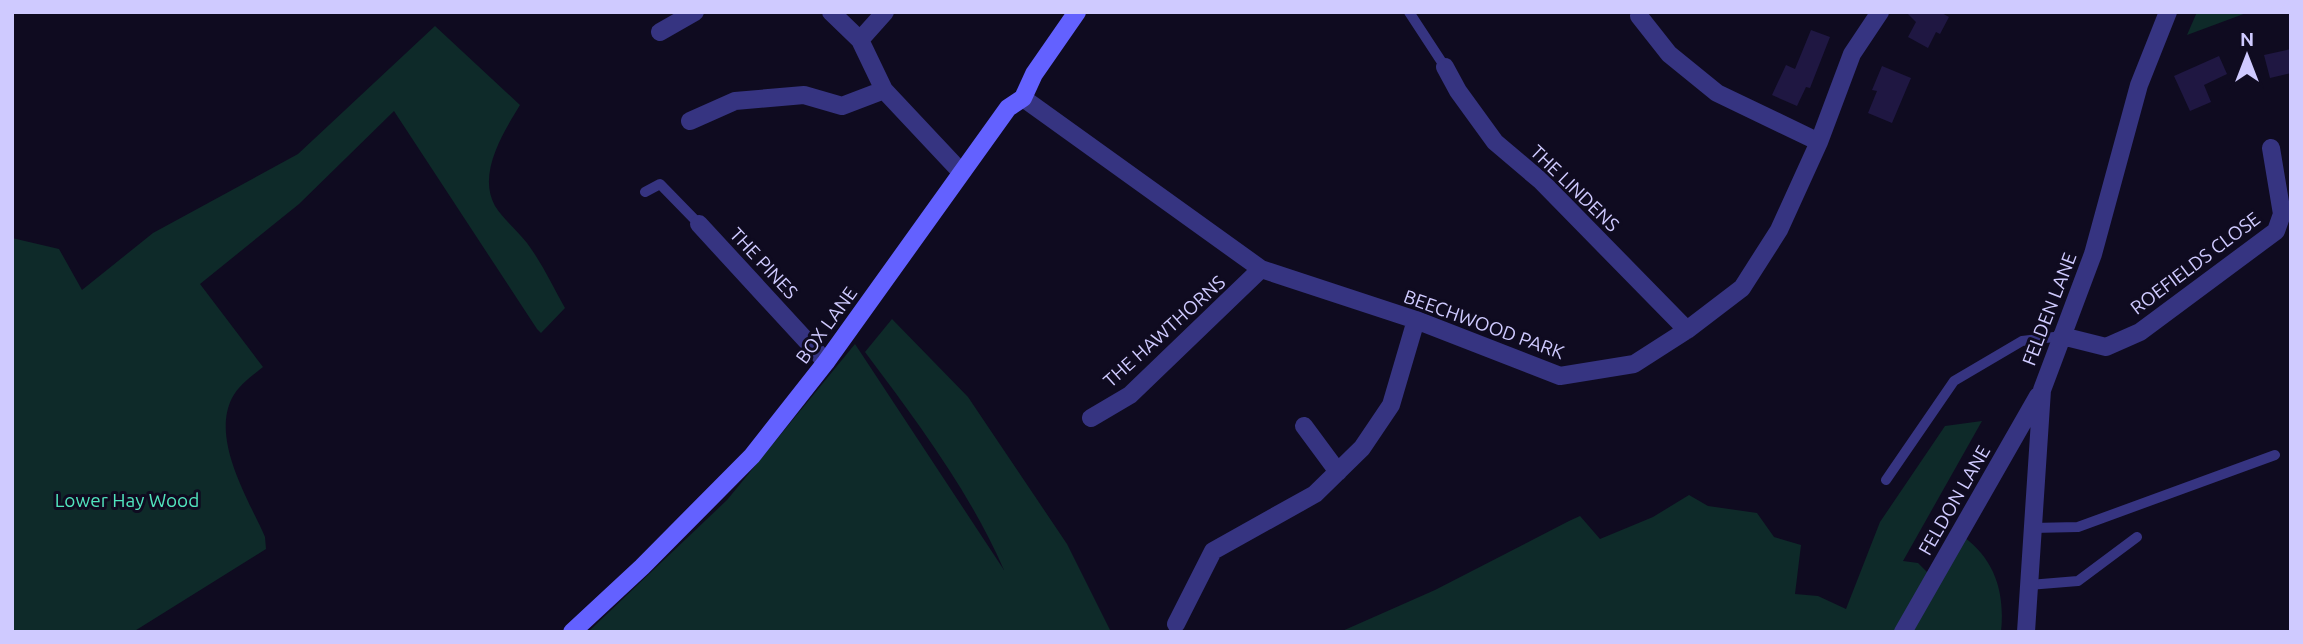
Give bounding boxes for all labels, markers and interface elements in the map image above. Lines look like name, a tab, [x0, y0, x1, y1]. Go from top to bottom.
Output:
north arrow	[2212, 21, 2282, 91]
text: N	[2240, 28, 2254, 50]
street label: THE LINDENS	[1526, 140, 1624, 236]
street label: ROEFIELDS CLOSE	[2126, 207, 2264, 319]
street label: THE PINES	[726, 223, 802, 303]
street label: FELDEN LANE	[2017, 249, 2081, 369]
street label: THE HAWTHORNS	[1099, 271, 1229, 391]
street label: BOX LANE	[791, 282, 861, 368]
street label: BEECHWOOD PARK	[1401, 285, 1568, 363]
street label: FELDON LANE	[1914, 441, 1994, 559]
park label: Lower Hay Wood	[55, 489, 199, 511]

